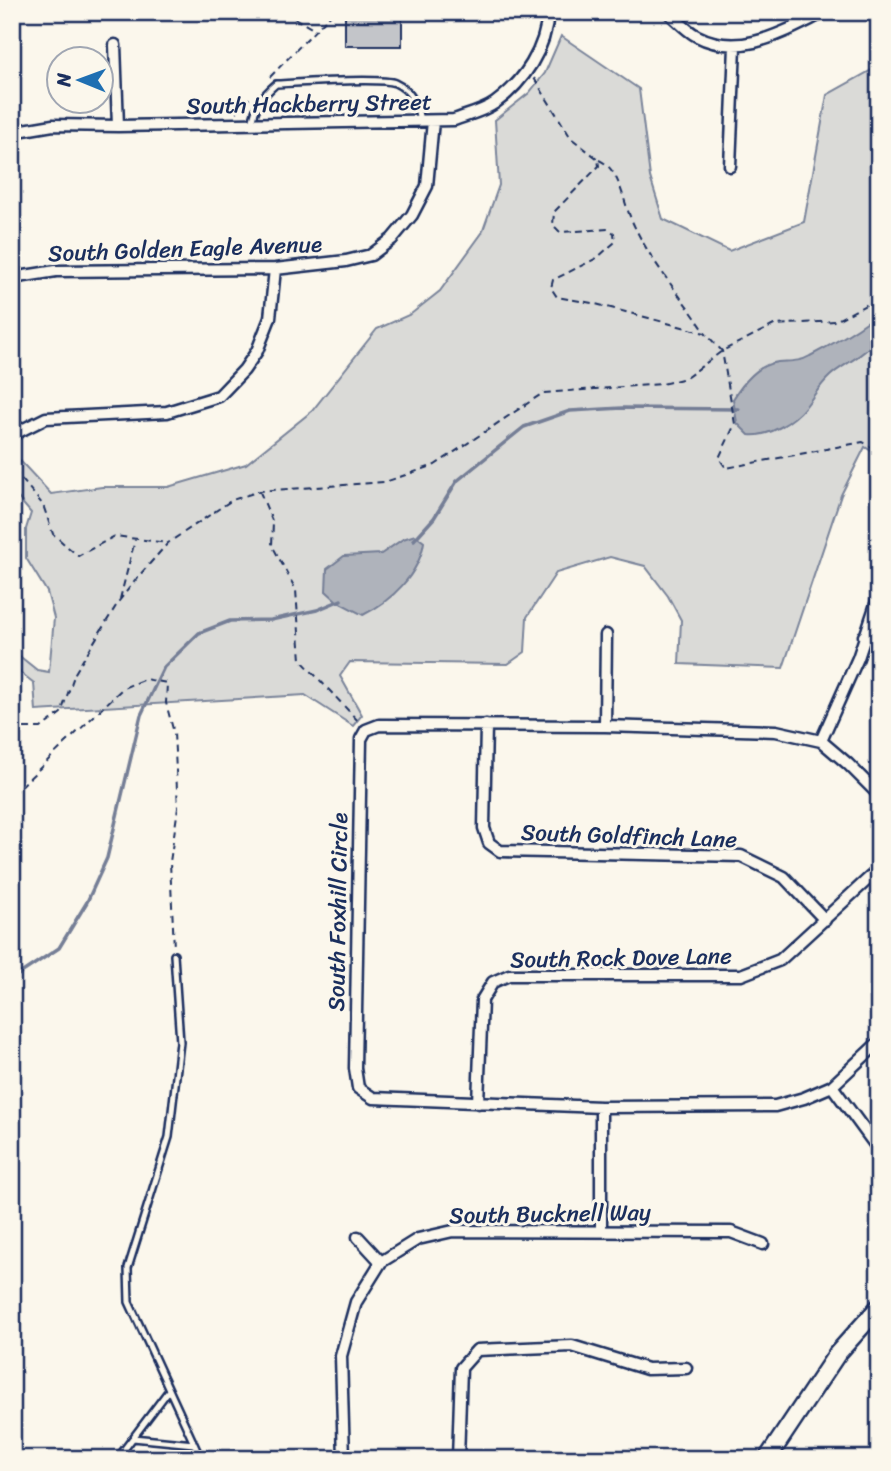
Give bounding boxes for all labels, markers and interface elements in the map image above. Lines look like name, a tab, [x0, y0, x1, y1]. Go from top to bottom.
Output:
north arrow	[46, 46, 116, 116]
text: N	[47, 72, 80, 88]
street label: South Hackberry Street	[186, 81, 432, 127]
street label: South Golden Eagle Avenue	[47, 224, 323, 274]
street label: South Foxhill Circle	[316, 812, 360, 1012]
street label: South Goldfinch Lane	[520, 812, 738, 860]
street label: South Rock Dove Lane	[510, 936, 732, 980]
street label: South Bucknell Way	[449, 1192, 651, 1236]

